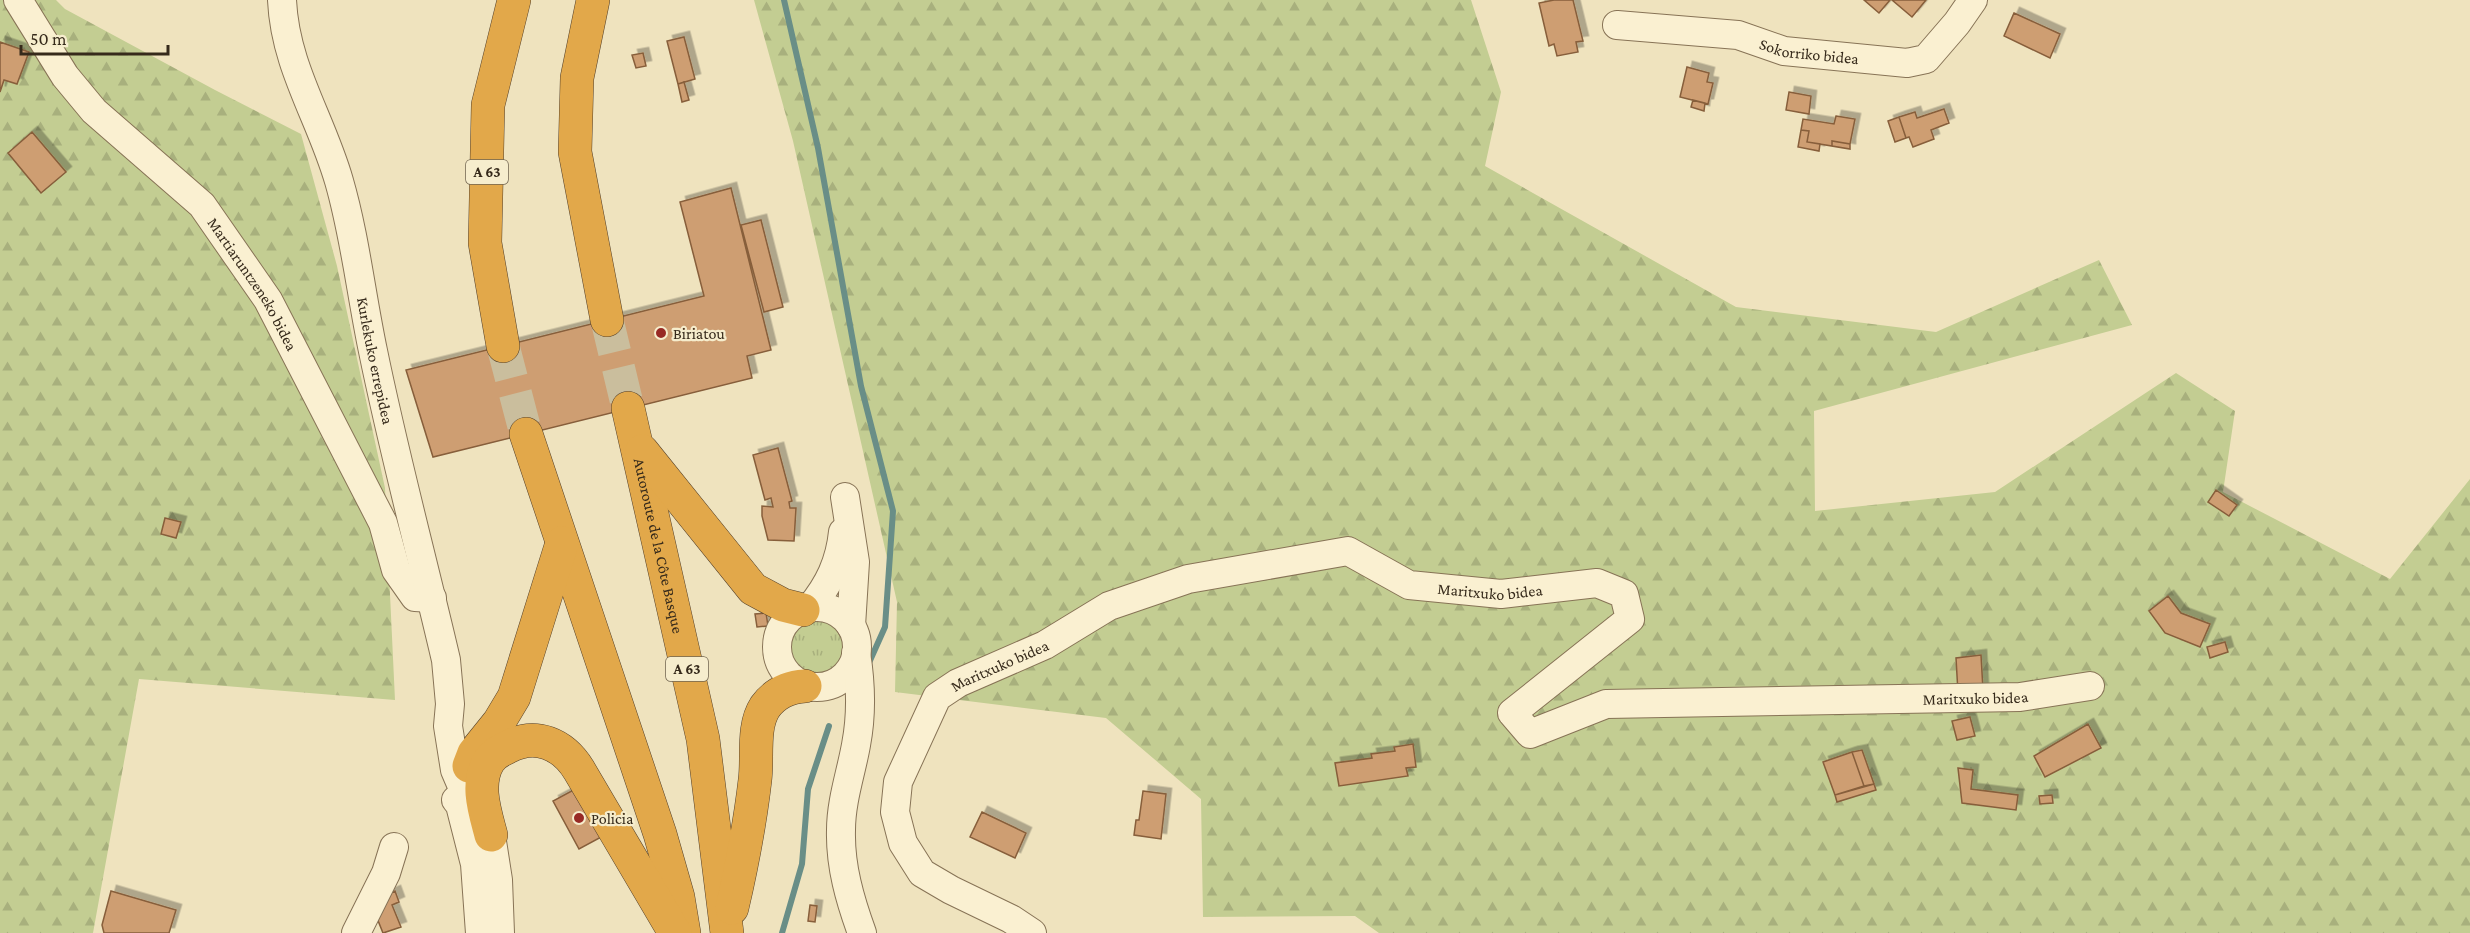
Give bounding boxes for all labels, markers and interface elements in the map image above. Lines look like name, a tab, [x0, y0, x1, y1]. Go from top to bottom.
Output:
scale bar	[21, 18, 168, 56]
text: 50 m	[30, 29, 67, 49]
street label: Sokorriko bidea	[1757, 35, 1860, 67]
road number: A 63	[466, 160, 508, 184]
street label: Martiaruntzeneko bidea	[205, 214, 301, 354]
street label: Kurlekuko errepidea	[355, 296, 397, 426]
place label: Biriatou	[673, 325, 725, 342]
marker: Biriatou	[654, 326, 668, 340]
street label: Autoroute de la Côte Basque	[631, 456, 687, 635]
street label: Maritxuko bidea	[1437, 579, 1544, 603]
street label: Maritxuko bidea	[947, 636, 1052, 694]
road number: A 63	[666, 657, 708, 681]
street label: Maritxuko bidea	[1922, 687, 2030, 707]
place label: Policia	[591, 810, 634, 827]
marker: Policia	[572, 811, 586, 825]

